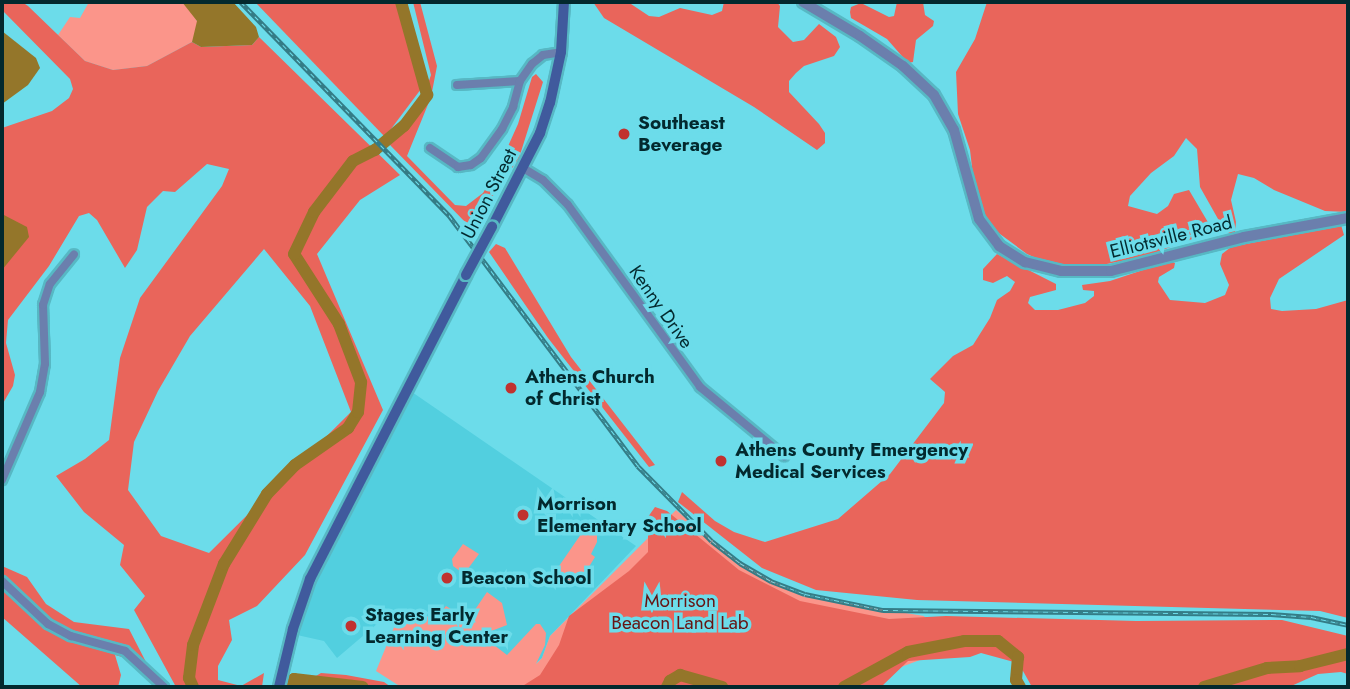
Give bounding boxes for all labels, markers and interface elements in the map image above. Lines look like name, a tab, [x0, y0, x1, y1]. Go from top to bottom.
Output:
place label: Southeast Beverage	[638, 112, 725, 156]
marker: Southeast Beverage	[616, 126, 632, 142]
street label: Union Street	[457, 145, 521, 243]
street label: Elliotsville Road	[1108, 211, 1234, 263]
street label: Kenny Drive	[624, 261, 698, 353]
place label: Athens Church of Christ	[525, 366, 655, 410]
marker: Athens Church of Christ	[503, 380, 519, 396]
place label: Athens County Emergency Medical Services	[735, 439, 968, 483]
marker: Athens County Emergency Medical Services	[713, 453, 729, 469]
place label: Morrison Elementary School	[537, 493, 702, 537]
marker: Morrison Elementary School	[515, 507, 531, 523]
place label: Beacon School	[461, 567, 592, 589]
marker: Beacon School	[439, 570, 455, 586]
park label: Morrison Beacon Land Lab	[611, 590, 749, 634]
place label: Stages Early Learning Center	[365, 604, 508, 648]
marker: Stages Early Learning Center	[343, 618, 359, 634]

